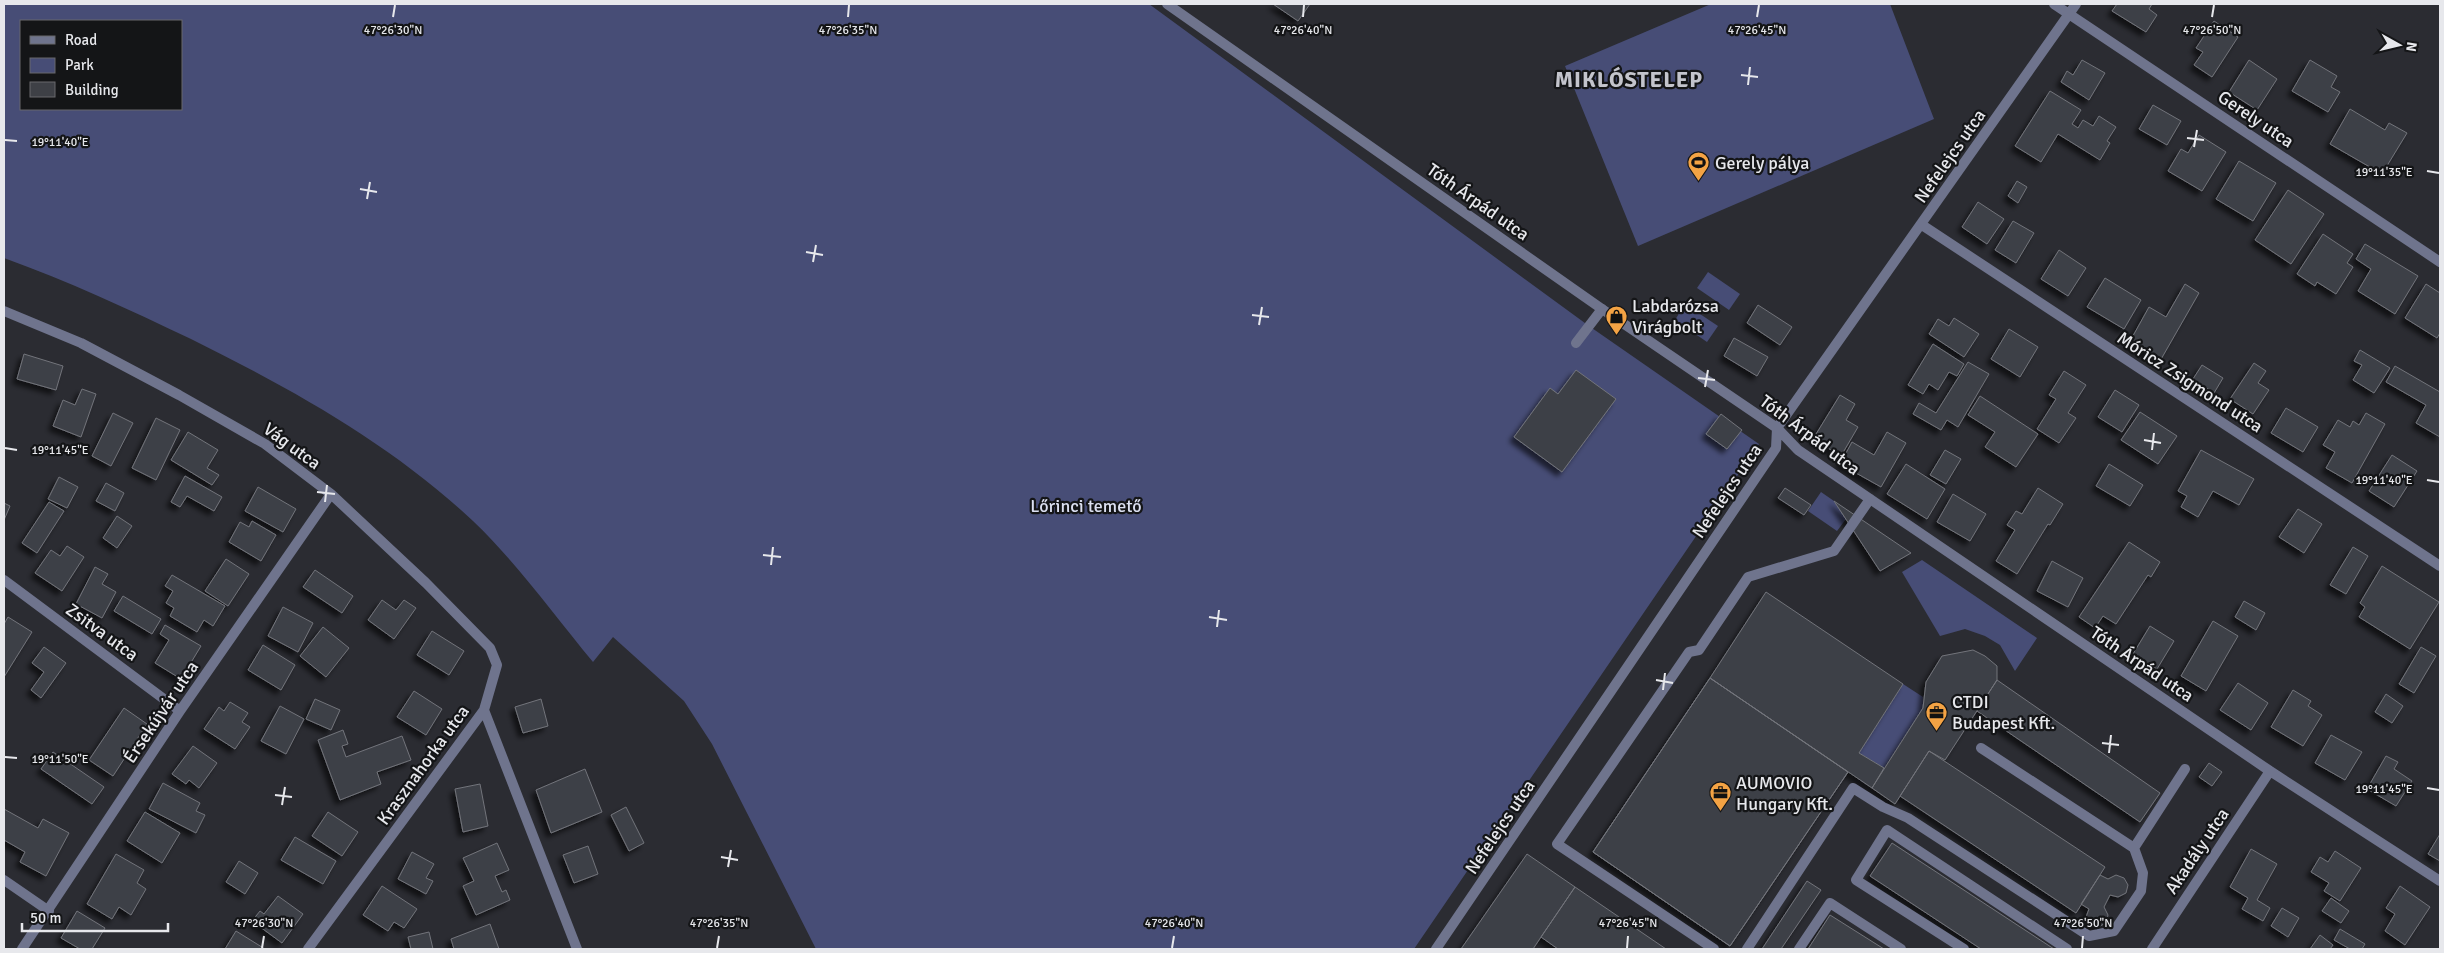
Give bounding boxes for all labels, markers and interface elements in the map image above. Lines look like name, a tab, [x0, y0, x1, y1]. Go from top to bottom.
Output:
legend	[20, 20, 182, 110]
north arrow	[2374, 20, 2424, 70]
text: 47°26'30"N	[364, 23, 422, 38]
text: 47°26'35"N	[819, 23, 877, 38]
text: 47°26'40"N	[1274, 23, 1332, 38]
text: 47°26'45"N	[1728, 23, 1786, 38]
text: 47°26'50"N	[2183, 23, 2241, 38]
text: Road	[65, 31, 97, 49]
text: N	[2402, 41, 2420, 53]
text: Park	[65, 56, 94, 74]
district label: MIKLÓSTELEP	[1555, 66, 1703, 93]
text: Building	[65, 81, 119, 99]
street label: Gerely utca	[2214, 86, 2298, 152]
street label: Nefelejcs utca	[1910, 105, 1990, 207]
text: 19°11'40"E	[31, 135, 89, 150]
sports icon: Gerely pálya	[1687, 151, 1711, 182]
place label: Gerely pálya	[1715, 152, 1809, 174]
street label: Tóth Árpád utca	[1423, 159, 1533, 245]
text: 19°11'35"E	[2355, 165, 2413, 180]
place label: Labdarózsa Virágbolt	[1632, 295, 1719, 338]
shop icon: Labdarózsa Virágbolt	[1604, 304, 1628, 335]
street label: Móricz Zsigmond utca	[2113, 327, 2267, 437]
street label: Tóth Árpád utca	[1755, 390, 1865, 480]
street label: Vág utca	[259, 418, 325, 474]
street label: Nefelejcs utca	[1687, 440, 1767, 542]
text: 19°11'45"E	[31, 443, 89, 458]
text: 19°11'40"E	[2355, 473, 2413, 488]
park label: Lőrinci temető	[1030, 495, 1142, 517]
street label: Zsitva utca	[61, 598, 143, 666]
street label: Tóth Árpád utca	[2086, 621, 2198, 707]
street label: Érsekújvár utca	[119, 657, 203, 767]
place label: CTDI Budapest Kft.	[1952, 691, 2055, 734]
office icon: CTDI Budapest Kft.	[1924, 700, 1948, 731]
street label: Krasznahorka utca	[372, 701, 474, 829]
text: 19°11'50"E	[31, 752, 89, 767]
place label: AUMOVIO Hungary Kft.	[1736, 772, 1833, 815]
street label: Nefelejcs utca	[1460, 776, 1540, 878]
office icon: AUMOVIO Hungary Kft.	[1708, 781, 1732, 812]
text: 19°11'45"E	[2355, 782, 2413, 797]
street label: Akadály utca	[2160, 804, 2234, 898]
scale bar	[22, 900, 169, 932]
text: 50 m	[30, 909, 61, 927]
text: 47°26'30"N	[235, 916, 293, 931]
text: 47°26'35"N	[690, 916, 748, 931]
text: 47°26'40"N	[1145, 916, 1203, 931]
text: 47°26'45"N	[1599, 916, 1657, 931]
text: 47°26'50"N	[2054, 916, 2112, 931]

